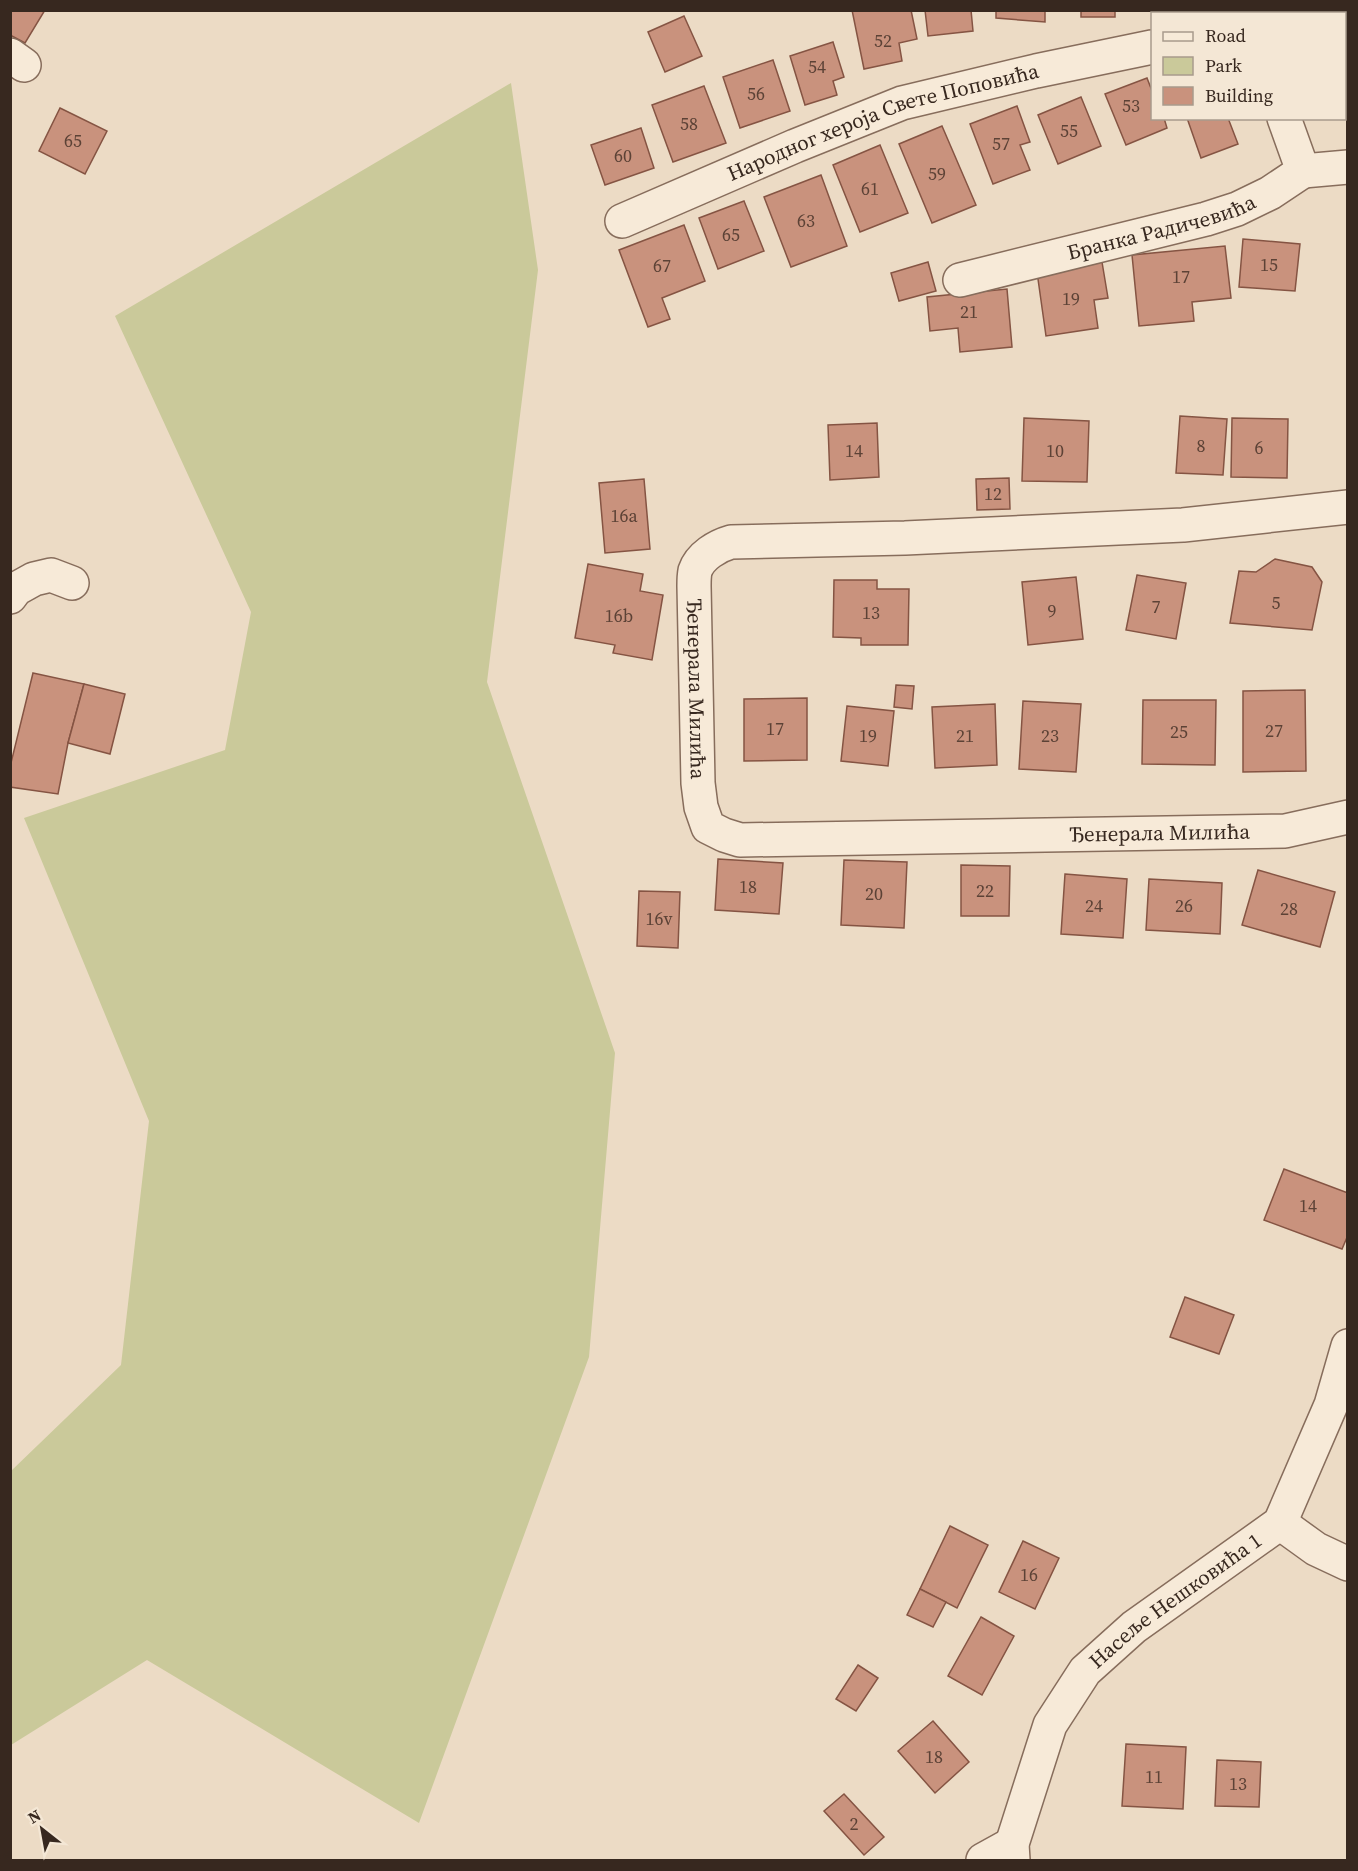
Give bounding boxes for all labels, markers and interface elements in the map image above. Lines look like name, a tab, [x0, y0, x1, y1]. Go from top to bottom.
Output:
legend	[1151, 12, 1346, 120]
text: Road	[1205, 23, 1246, 48]
house number: 52	[874, 28, 892, 53]
text: Park	[1205, 53, 1242, 78]
house number: 54	[808, 54, 826, 79]
street label: Народног хероја Свете Поповића	[722, 56, 1042, 188]
house number: 56	[747, 81, 765, 106]
text: Building	[1205, 83, 1273, 108]
house number: 53	[1122, 93, 1140, 118]
house number: 58	[680, 111, 698, 136]
house number: 55	[1060, 118, 1078, 143]
house number: 65	[64, 128, 82, 153]
house number: 57	[992, 131, 1010, 156]
house number: 60	[614, 143, 632, 168]
house number: 59	[928, 161, 946, 186]
house number: 61	[861, 176, 879, 201]
street label: Бранка Радичевића	[1064, 187, 1261, 267]
house number: 63	[797, 208, 815, 233]
house number: 65	[722, 222, 740, 247]
house number: 15	[1260, 252, 1278, 277]
house number: 67	[653, 253, 671, 278]
house number: 17	[1172, 264, 1190, 289]
house number: 19	[1062, 286, 1080, 311]
house number: 21	[960, 299, 978, 324]
house number: 8	[1197, 433, 1206, 458]
house number: 6	[1255, 435, 1264, 460]
house number: 14	[845, 438, 863, 463]
house number: 10	[1046, 438, 1064, 463]
house number: 12	[984, 481, 1002, 506]
house number: 16a	[610, 503, 638, 528]
house number: 5	[1272, 590, 1281, 615]
house number: 7	[1152, 594, 1161, 619]
street label: Ђенерала Милића	[680, 598, 713, 780]
house number: 9	[1048, 598, 1057, 623]
house number: 13	[862, 600, 880, 625]
house number: 16b	[605, 603, 633, 628]
house number: 17	[766, 716, 784, 741]
house number: 27	[1265, 718, 1283, 743]
house number: 25	[1170, 719, 1188, 744]
house number: 19	[859, 723, 877, 748]
house number: 21	[956, 723, 974, 748]
house number: 23	[1041, 723, 1059, 748]
street label: Ђенерала Милића	[1069, 817, 1251, 849]
house number: 18	[739, 874, 757, 899]
house number: 22	[976, 878, 994, 903]
house number: 20	[865, 881, 883, 906]
house number: 24	[1085, 893, 1103, 918]
house number: 26	[1175, 893, 1193, 918]
house number: 28	[1280, 896, 1298, 921]
house number: 16v	[645, 906, 673, 931]
house number: 14	[1299, 1193, 1317, 1218]
street label: Насеље Нешковића 1	[1082, 1526, 1267, 1675]
house number: 16	[1020, 1562, 1038, 1587]
house number: 18	[925, 1744, 943, 1769]
house number: 11	[1145, 1764, 1163, 1789]
house number: 13	[1229, 1771, 1247, 1796]
north arrow	[12, 1799, 72, 1859]
text: N	[24, 1804, 45, 1829]
house number: 2	[850, 1811, 859, 1836]

